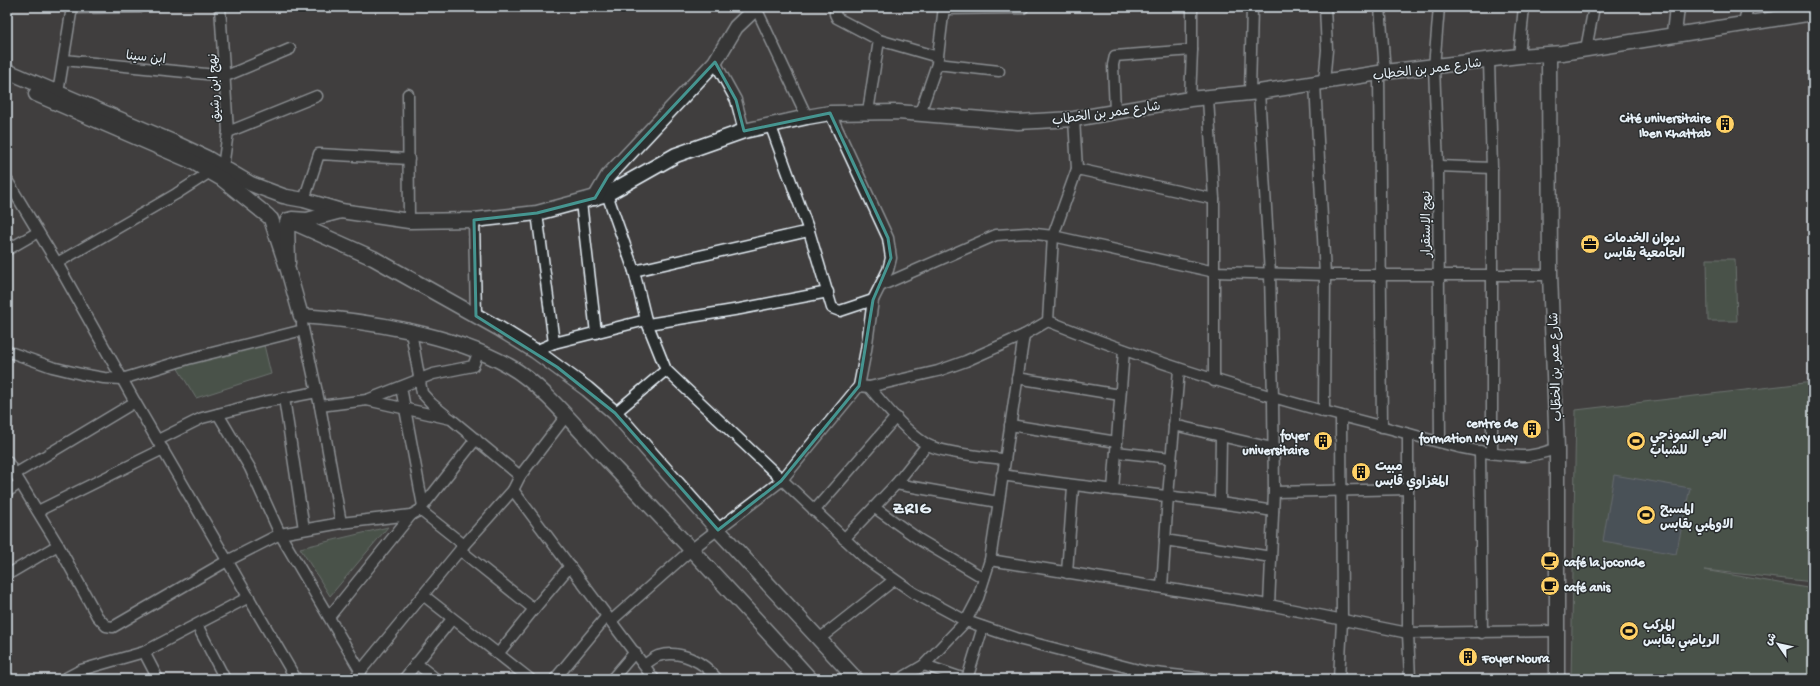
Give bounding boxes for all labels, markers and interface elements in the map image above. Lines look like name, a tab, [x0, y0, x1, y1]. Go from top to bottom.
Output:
street label: ابن سينا	[125, 49, 166, 68]
street label: نهج ابن رشيق	[206, 53, 225, 123]
street label: شارع عمر بن الخطاب	[1372, 56, 1483, 85]
street label: شارع عمر بن الخطاب	[1051, 99, 1162, 130]
place label: Cité universitaire Iben Khattab	[1619, 112, 1712, 142]
building icon: Cité universitaire Iben Khattab	[1714, 113, 1736, 135]
street label: نهج الإستقرار	[1420, 191, 1435, 258]
place label: ديوان الخدمات الجامعية بقابس	[1604, 232, 1685, 262]
office icon: ديوان الخدمات الجامعية بقابس	[1579, 233, 1601, 255]
street label: شارع عمر بن الخطّاب	[1547, 312, 1566, 422]
place label: centre de formation MY WAY	[1418, 417, 1519, 447]
building icon: centre de formation MY WAY	[1521, 418, 1543, 440]
place label: foyer universitaire	[1243, 428, 1310, 459]
place label: الحي النموذجي للشباب	[1650, 429, 1727, 459]
building icon: foyer universitaire	[1312, 430, 1334, 452]
sports icon: الحي النموذجي للشباب	[1625, 430, 1647, 452]
place label: مبيت المغزاوي قابس	[1375, 460, 1449, 491]
building icon: مبيت المغزاوي قابس	[1350, 461, 1372, 483]
district label: ZRIG	[893, 500, 932, 520]
place label: المسبح الاولمبي بقابس	[1660, 503, 1733, 536]
sports icon: المسبح الاولمبي بقابس	[1635, 504, 1657, 526]
cafe icon: café la joconde	[1539, 550, 1561, 572]
place label: café la joconde	[1564, 555, 1646, 571]
cafe icon: café anis	[1539, 575, 1561, 597]
place label: café anis	[1564, 580, 1612, 596]
place label: المركب الرياضي بقابس	[1643, 619, 1719, 652]
sports icon: المركب الرياضي بقابس	[1618, 620, 1640, 642]
north arrow	[1758, 624, 1798, 664]
text: ش	[1763, 631, 1780, 648]
building icon: Foyer Noura	[1457, 646, 1479, 668]
place label: Foyer Noura	[1481, 652, 1550, 667]

